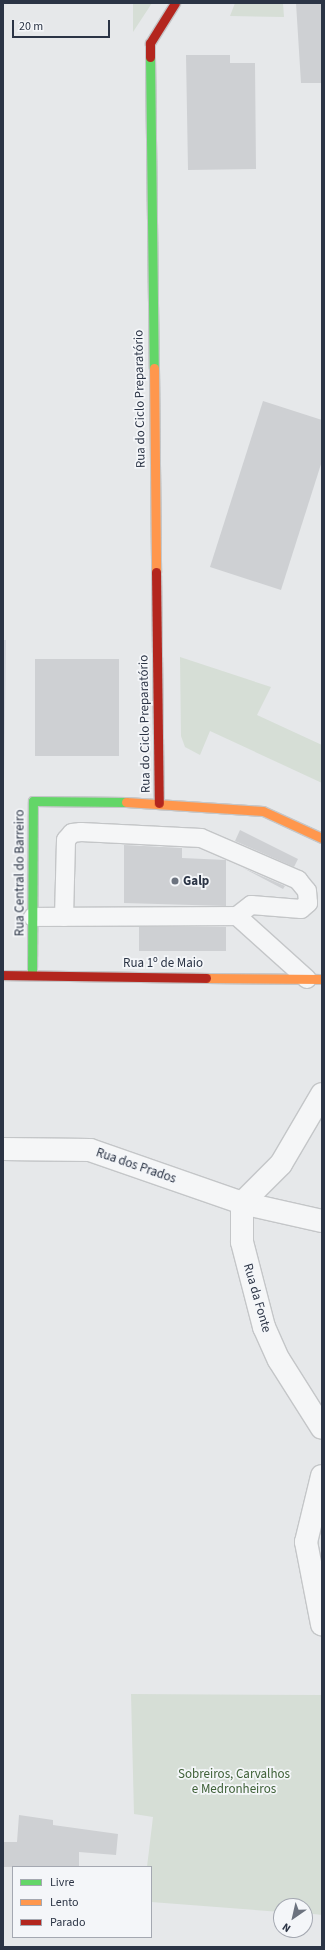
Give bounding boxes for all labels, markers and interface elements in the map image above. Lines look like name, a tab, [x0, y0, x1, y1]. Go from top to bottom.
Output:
scale bar	[14, 12, 112, 38]
text: 20 m	[19, 18, 43, 35]
street label: Rua do Ciclo Preparatório	[131, 330, 149, 468]
street label: Rua do Ciclo Preparatório	[136, 655, 154, 793]
street label: Rua Central do Barreiro	[12, 810, 28, 936]
place label: Galp	[183, 873, 209, 889]
marker: Galp	[170, 876, 180, 886]
street label: Rua 1º de Maio	[123, 955, 203, 971]
street label: Rua dos Prados	[94, 1145, 178, 1187]
street label: Rua da Fonte	[240, 1262, 274, 1334]
park label: Sobreiros, Carvalhos e Medronheiros	[178, 1767, 290, 1798]
legend	[12, 1866, 152, 1938]
text: Livre	[50, 1874, 74, 1891]
text: Lento	[50, 1894, 79, 1911]
north arrow	[273, 1898, 313, 1938]
text: Parado	[50, 1914, 85, 1931]
text: N	[279, 1919, 294, 1936]

